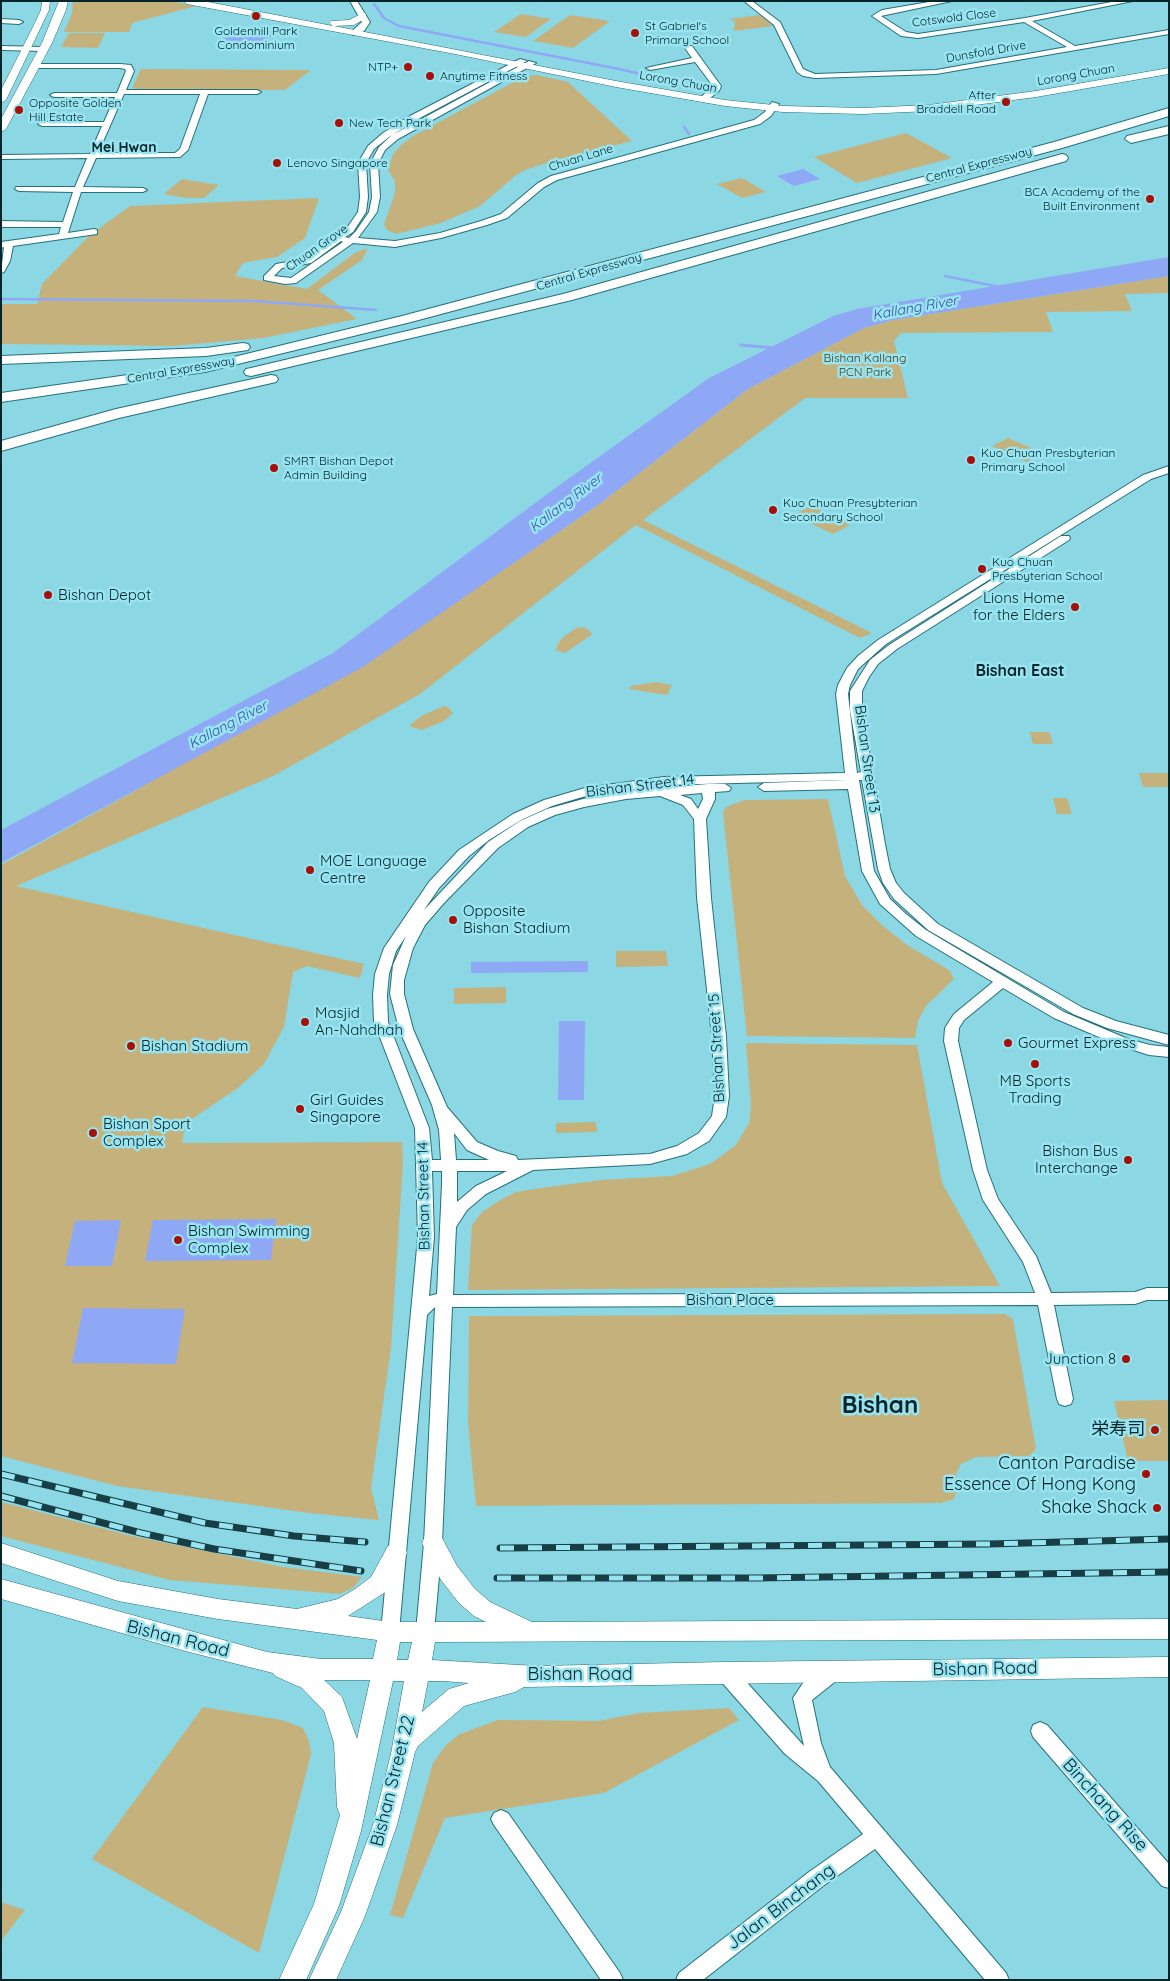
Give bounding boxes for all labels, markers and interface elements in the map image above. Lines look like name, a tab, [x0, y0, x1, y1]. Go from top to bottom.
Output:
street label: Cotswold Close	[911, 6, 997, 30]
marker: Goldenhill Park Condominium	[250, 10, 262, 22]
place label: St Gabriel's Primary School	[645, 19, 729, 47]
place label: Goldenhill Park Condominium	[215, 24, 297, 52]
marker: St Gabriel's Primary School	[629, 27, 641, 39]
street label: Dunsfold Drive	[945, 38, 1027, 66]
place label: NTP+	[368, 60, 398, 74]
marker: NTP+	[402, 61, 414, 73]
street label: Lorong Chuan	[1036, 61, 1116, 89]
street label: Lorong Chuan	[638, 68, 718, 96]
place label: Anytime Fitness	[440, 69, 527, 83]
marker: Anytime Fitness	[424, 70, 436, 82]
place label: After Braddell Road	[917, 88, 996, 116]
place label: Opposite Golden Hill Estate	[29, 96, 121, 124]
marker: After Braddell Road	[1000, 96, 1012, 108]
marker: Opposite Golden Hill Estate	[13, 104, 25, 116]
place label: New Tech Park	[349, 116, 431, 130]
marker: New Tech Park	[333, 117, 345, 129]
district label: Mei Hwan	[92, 140, 156, 156]
street label: Chuan Lane	[547, 141, 615, 175]
street label: Central Expressway	[925, 144, 1033, 186]
place label: Lenovo Singapore	[287, 156, 388, 170]
marker: Lenovo Singapore	[271, 157, 283, 169]
place label: BCA Academy of the Built Environment	[1025, 185, 1140, 213]
marker: BCA Academy of the Built Environment	[1144, 193, 1156, 205]
street label: Chuan Grove	[283, 221, 351, 275]
street label: Central Expressway	[535, 250, 643, 294]
water label: Kallang River	[871, 292, 959, 324]
park label: Bishan Kallang PCN Park	[824, 351, 906, 379]
street label: Central Expressway	[126, 353, 236, 387]
place label: Kuo Chuan Presbyterian Primary School	[981, 446, 1115, 474]
place label: SMRT Bishan Depot Admin Building	[284, 454, 393, 482]
marker: Kuo Chuan Presbyterian Primary School	[965, 454, 977, 466]
marker: SMRT Bishan Depot Admin Building	[268, 462, 280, 474]
water label: Kallang River	[526, 470, 606, 536]
place label: Kuo Chuan Presybterian Secondary School	[783, 496, 917, 524]
marker: Kuo Chuan Presybterian Secondary School	[767, 504, 779, 516]
place label: Kuo Chuan Presbyterian School	[992, 555, 1102, 583]
marker: Kuo Chuan Presbyterian School	[976, 563, 988, 575]
place label: Bishan Depot	[58, 586, 151, 604]
marker: Bishan Depot	[42, 589, 54, 601]
place label: Lions Home for the Elders	[973, 589, 1065, 624]
marker: Lions Home for the Elders	[1069, 601, 1081, 613]
district label: Bishan East	[976, 661, 1064, 681]
water label: Kallang River	[186, 697, 270, 753]
street label: Bishan Street 13	[851, 704, 883, 814]
street label: Bishan Street 14	[585, 770, 695, 802]
place label: MOE Language Centre	[320, 852, 427, 887]
marker: MOE Language Centre	[304, 864, 316, 876]
place label: Opposite Bishan Stadium	[463, 902, 571, 937]
marker: Opposite Bishan Stadium	[447, 914, 459, 926]
street label: Bishan Street 15	[705, 993, 729, 1103]
place label: Masjid An-Nahdhah	[315, 1004, 403, 1039]
marker: Masjid An-Nahdhah	[299, 1016, 311, 1028]
place label: Gourmet Express	[1018, 1034, 1136, 1052]
place label: Bishan Stadium	[141, 1037, 249, 1055]
marker: Gourmet Express	[1002, 1037, 1014, 1049]
marker: Bishan Stadium	[125, 1040, 137, 1052]
marker: MB Sports Trading	[1029, 1058, 1041, 1070]
place label: MB Sports Trading	[999, 1072, 1071, 1107]
place label: Girl Guides Singapore	[310, 1091, 384, 1126]
marker: Girl Guides Singapore	[294, 1103, 306, 1115]
place label: Bishan Sport Complex	[103, 1115, 191, 1150]
marker: Bishan Sport Complex	[87, 1127, 99, 1139]
street label: Bishan Street 14	[414, 1141, 434, 1251]
place label: Bishan Bus Interchange	[1035, 1142, 1118, 1177]
marker: Bishan Bus Interchange	[1122, 1154, 1134, 1166]
place label: Bishan Swimming Complex	[188, 1222, 310, 1257]
marker: Bishan Swimming Complex	[172, 1234, 184, 1246]
street label: Bishan Place	[686, 1291, 774, 1309]
place label: Junction 8	[1044, 1350, 1116, 1368]
marker: Junction 8	[1120, 1353, 1132, 1365]
district label: Bishan	[842, 1392, 918, 1420]
place label: 栄寿司	[1091, 1419, 1145, 1441]
marker: 栄寿司	[1149, 1424, 1161, 1436]
place label: Canton Paradise Essence Of Hong Kong	[944, 1453, 1136, 1496]
marker: Canton Paradise Essence Of Hong Kong	[1140, 1468, 1152, 1480]
place label: Shake Shack	[1041, 1497, 1147, 1519]
marker: Shake Shack	[1151, 1502, 1163, 1514]
street label: Bishan Road	[124, 1616, 232, 1662]
street label: Bishan Road	[932, 1657, 1038, 1681]
street label: Bishan Road	[527, 1664, 633, 1686]
street label: Bishan Street 22	[366, 1713, 420, 1849]
street label: Binchang Rise	[1058, 1754, 1152, 1856]
street label: Jalan Binchang	[723, 1859, 839, 1955]

